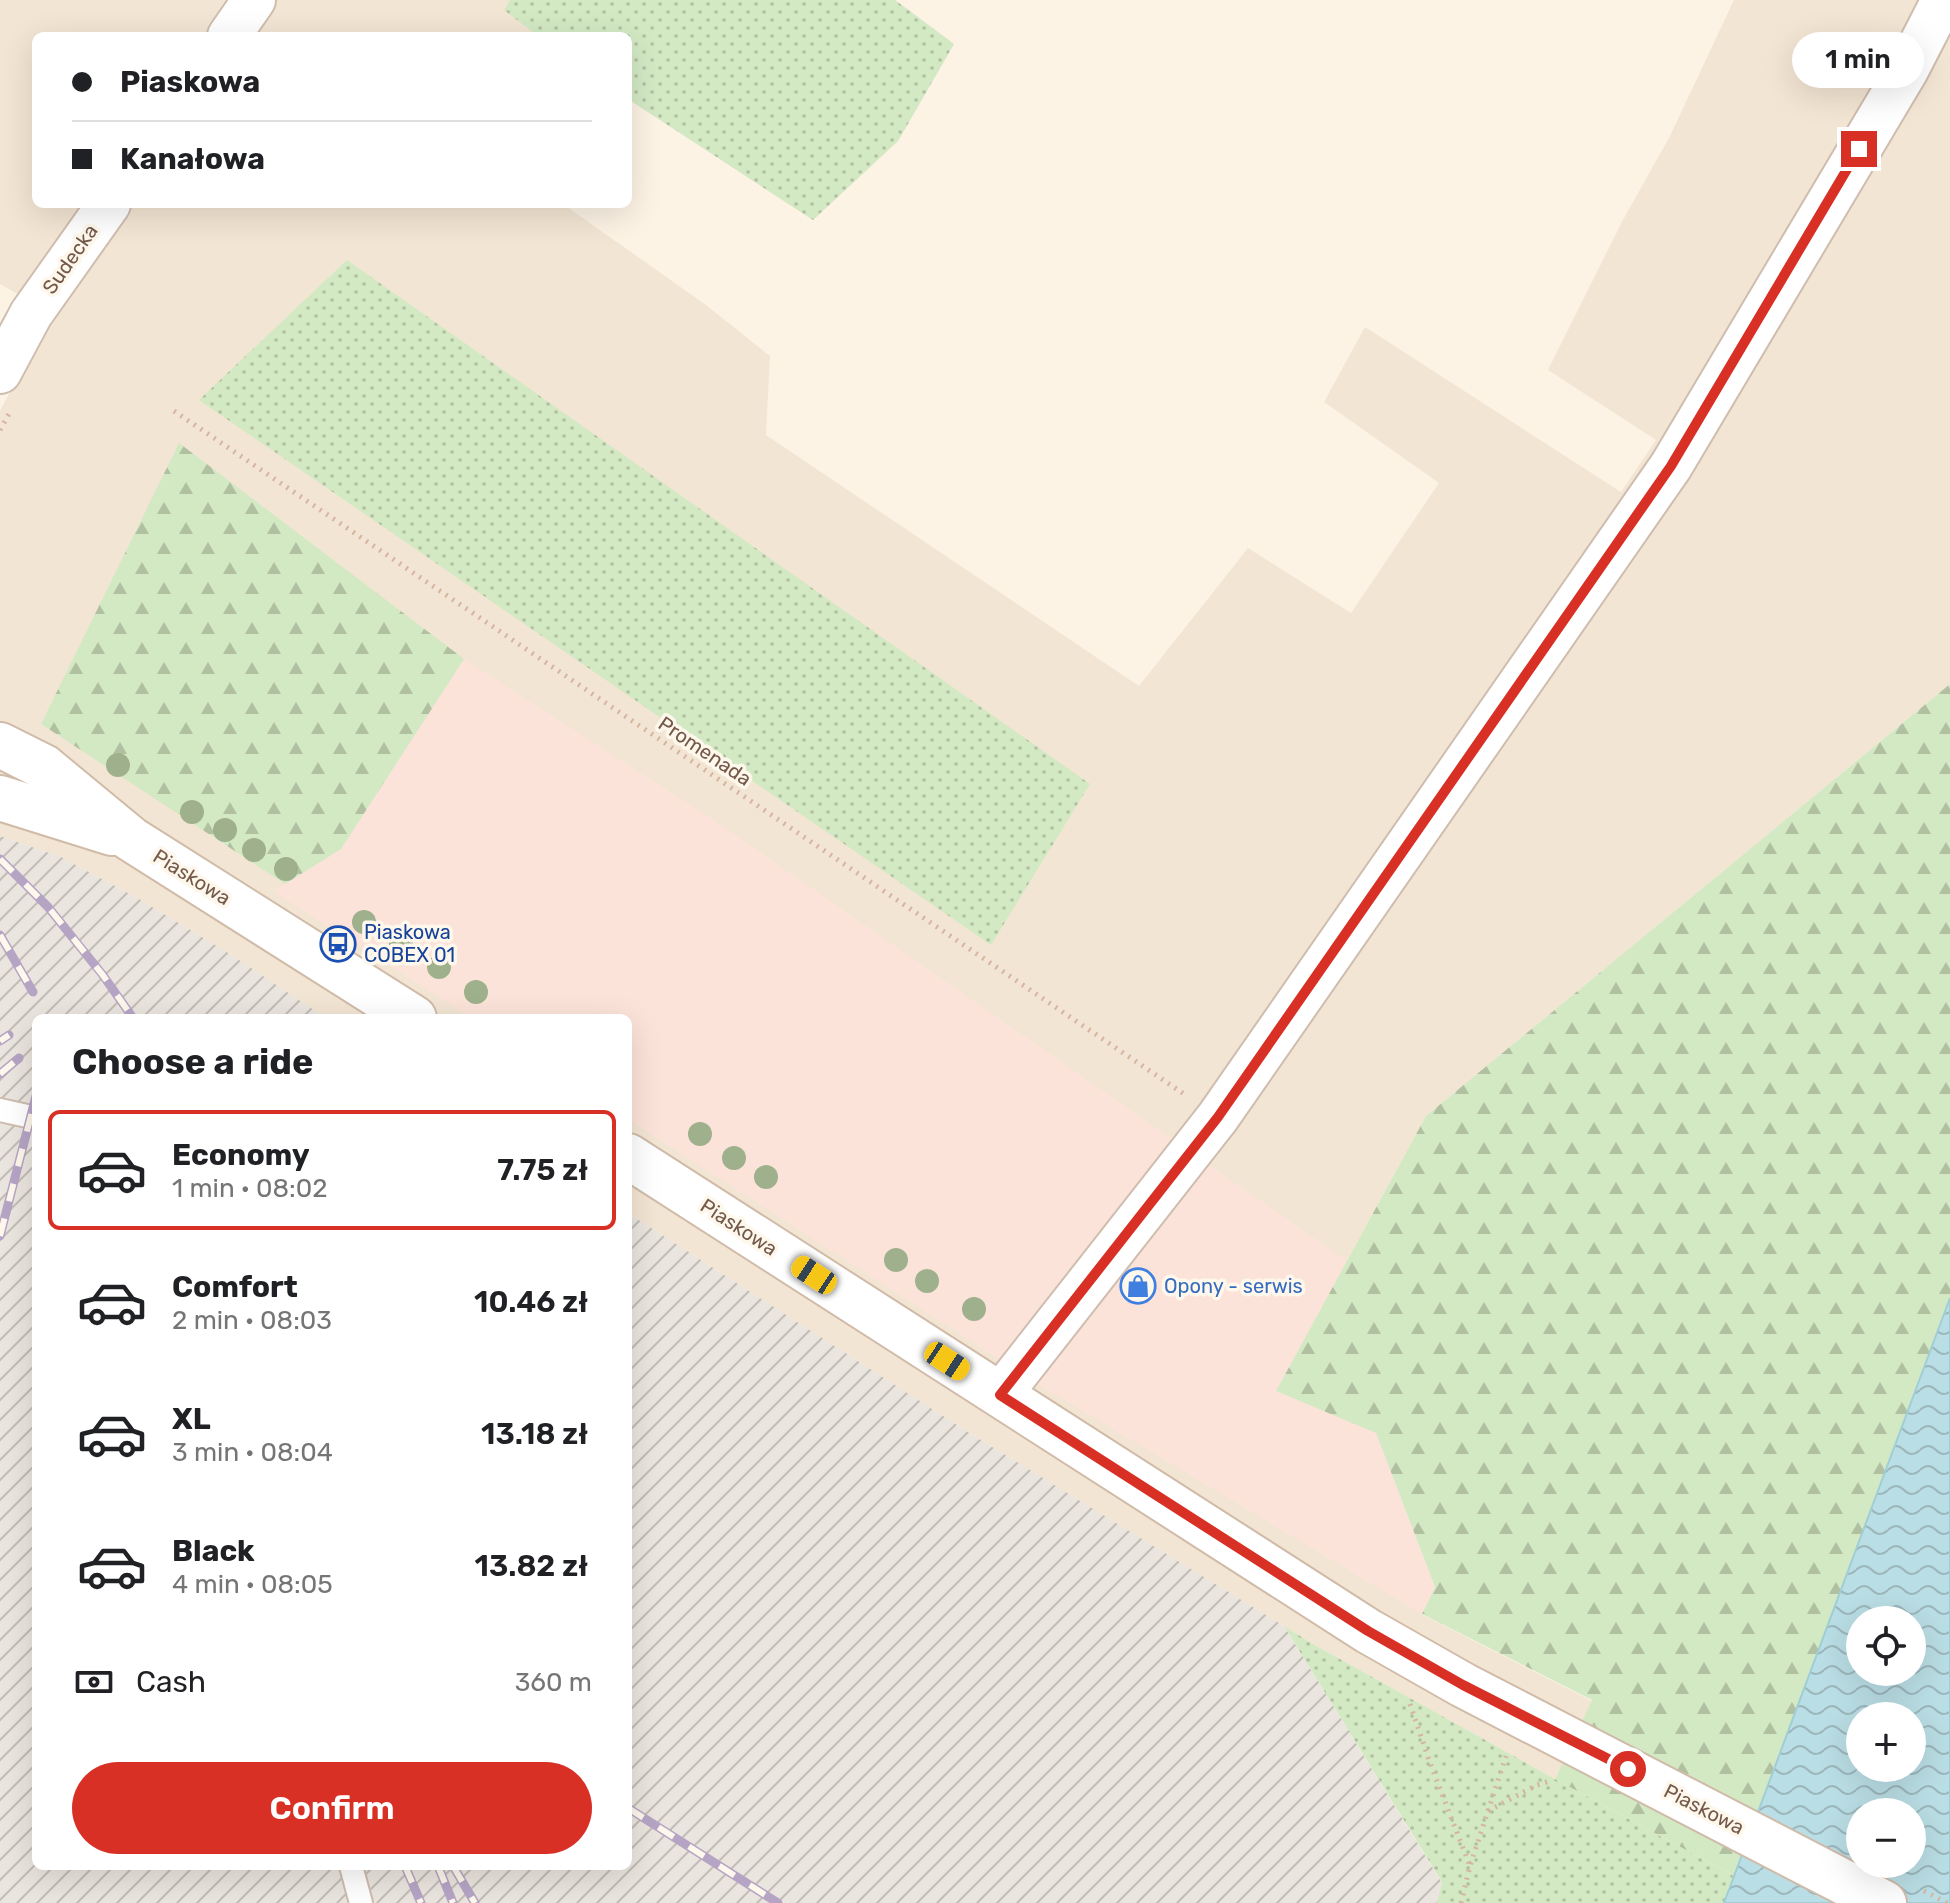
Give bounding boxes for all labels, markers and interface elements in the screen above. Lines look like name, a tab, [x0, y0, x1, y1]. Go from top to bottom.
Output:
callout: 1 min	[1793, 33, 1925, 89]
text: 1 min	[1825, 44, 1891, 75]
text: Piaskowa	[120, 64, 260, 100]
route end	[1841, 131, 1877, 167]
text: Kanałowa	[120, 141, 265, 177]
street label: Sudecka	[37, 219, 103, 299]
street label: Promenada	[654, 711, 756, 791]
street label: Piaskowa	[149, 844, 235, 910]
place label: Piaskowa COBEX 01	[364, 920, 455, 967]
bus stop icon: Piaskowa COBEX 01	[319, 925, 357, 963]
text: Choose a ride	[72, 1040, 313, 1083]
icon: car	[76, 1134, 148, 1206]
text: Economy	[172, 1137, 310, 1173]
text: 7.75 zł	[497, 1152, 588, 1188]
text: 1 min · 08:02	[172, 1173, 327, 1204]
street label: Piaskowa	[696, 1193, 782, 1261]
car	[787, 1252, 841, 1298]
icon: car	[76, 1266, 148, 1338]
shop icon: Opony - serwis	[1119, 1267, 1157, 1305]
text: Comfort	[172, 1269, 298, 1305]
place label: Opony - serwis	[1164, 1274, 1303, 1298]
text: 10.46 zł	[474, 1284, 588, 1320]
text: 2 min · 08:03	[172, 1305, 332, 1336]
car	[920, 1338, 974, 1384]
icon: car	[76, 1398, 148, 1470]
text: XL	[172, 1401, 211, 1437]
text: 13.18 zł	[481, 1416, 588, 1452]
text: 3 min · 08:04	[172, 1437, 333, 1468]
icon: car	[76, 1530, 148, 1602]
text: Black	[172, 1533, 255, 1569]
text: 13.82 zł	[475, 1548, 588, 1584]
text: 4 min · 08:05	[172, 1569, 333, 1600]
map controls	[1846, 1606, 1926, 1878]
button: locate	[1846, 1606, 1926, 1686]
icon: cash	[72, 1660, 116, 1704]
text: Cash	[136, 1664, 206, 1700]
text: 360 m	[515, 1667, 592, 1698]
button: +	[1846, 1702, 1926, 1782]
route start	[1610, 1751, 1646, 1787]
button: Confirm	[72, 1762, 592, 1854]
street label: Piaskowa	[1660, 1779, 1748, 1839]
button: −	[1846, 1798, 1926, 1878]

